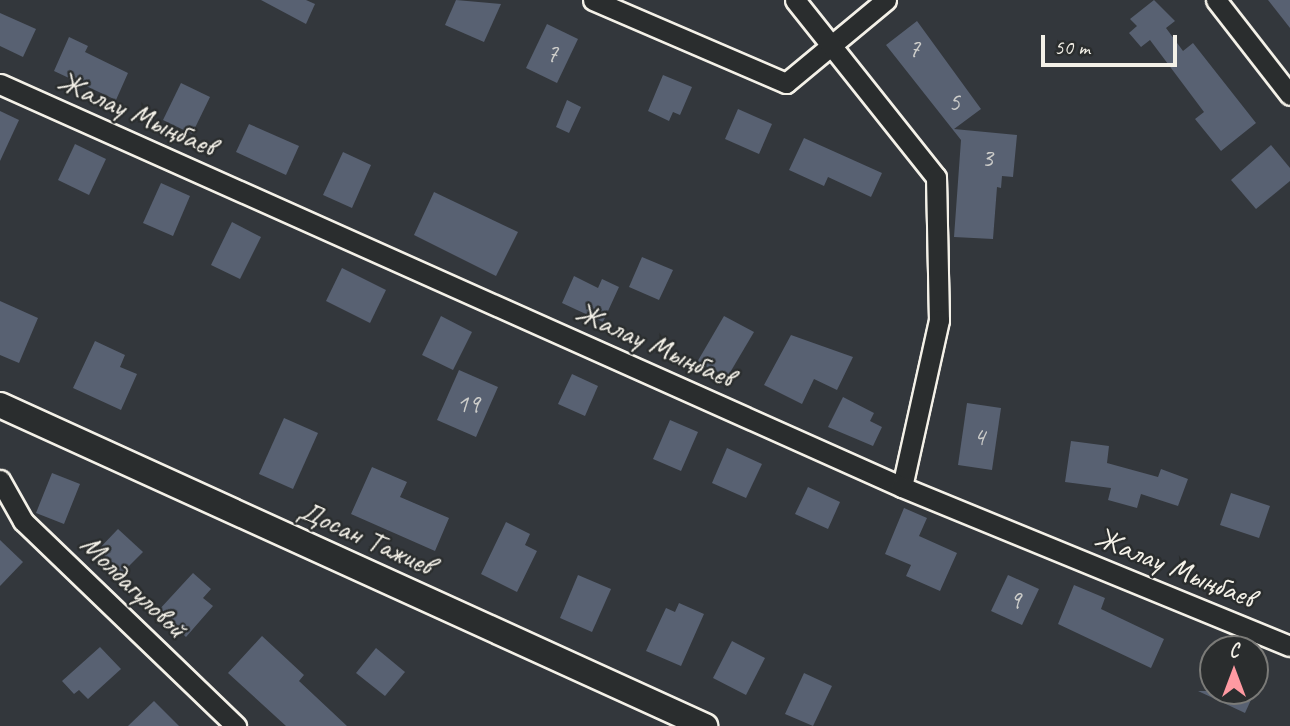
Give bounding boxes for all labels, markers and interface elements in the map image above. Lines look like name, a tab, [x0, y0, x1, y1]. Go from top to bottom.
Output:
scale bar	[1045, 21, 1182, 65]
house number: 7	[908, 33, 920, 65]
text: 50 m	[1054, 34, 1090, 60]
house number: 7	[546, 38, 558, 70]
street label: Жалау Мыңбаев	[52, 62, 222, 164]
house number: 5	[948, 86, 960, 118]
house number: 3	[981, 142, 993, 174]
street label: Жалау Мыңбаев	[570, 293, 740, 395]
house number: 19	[456, 388, 480, 420]
house number: 4	[973, 421, 985, 453]
street label: Досан Тажиев	[292, 491, 440, 583]
street label: Жалау Мыңбаев	[1090, 519, 1260, 615]
street label: Молдагуловой	[73, 526, 195, 646]
house number: 9	[1009, 584, 1021, 616]
north arrow	[1199, 635, 1269, 705]
text: С	[1229, 639, 1239, 663]

